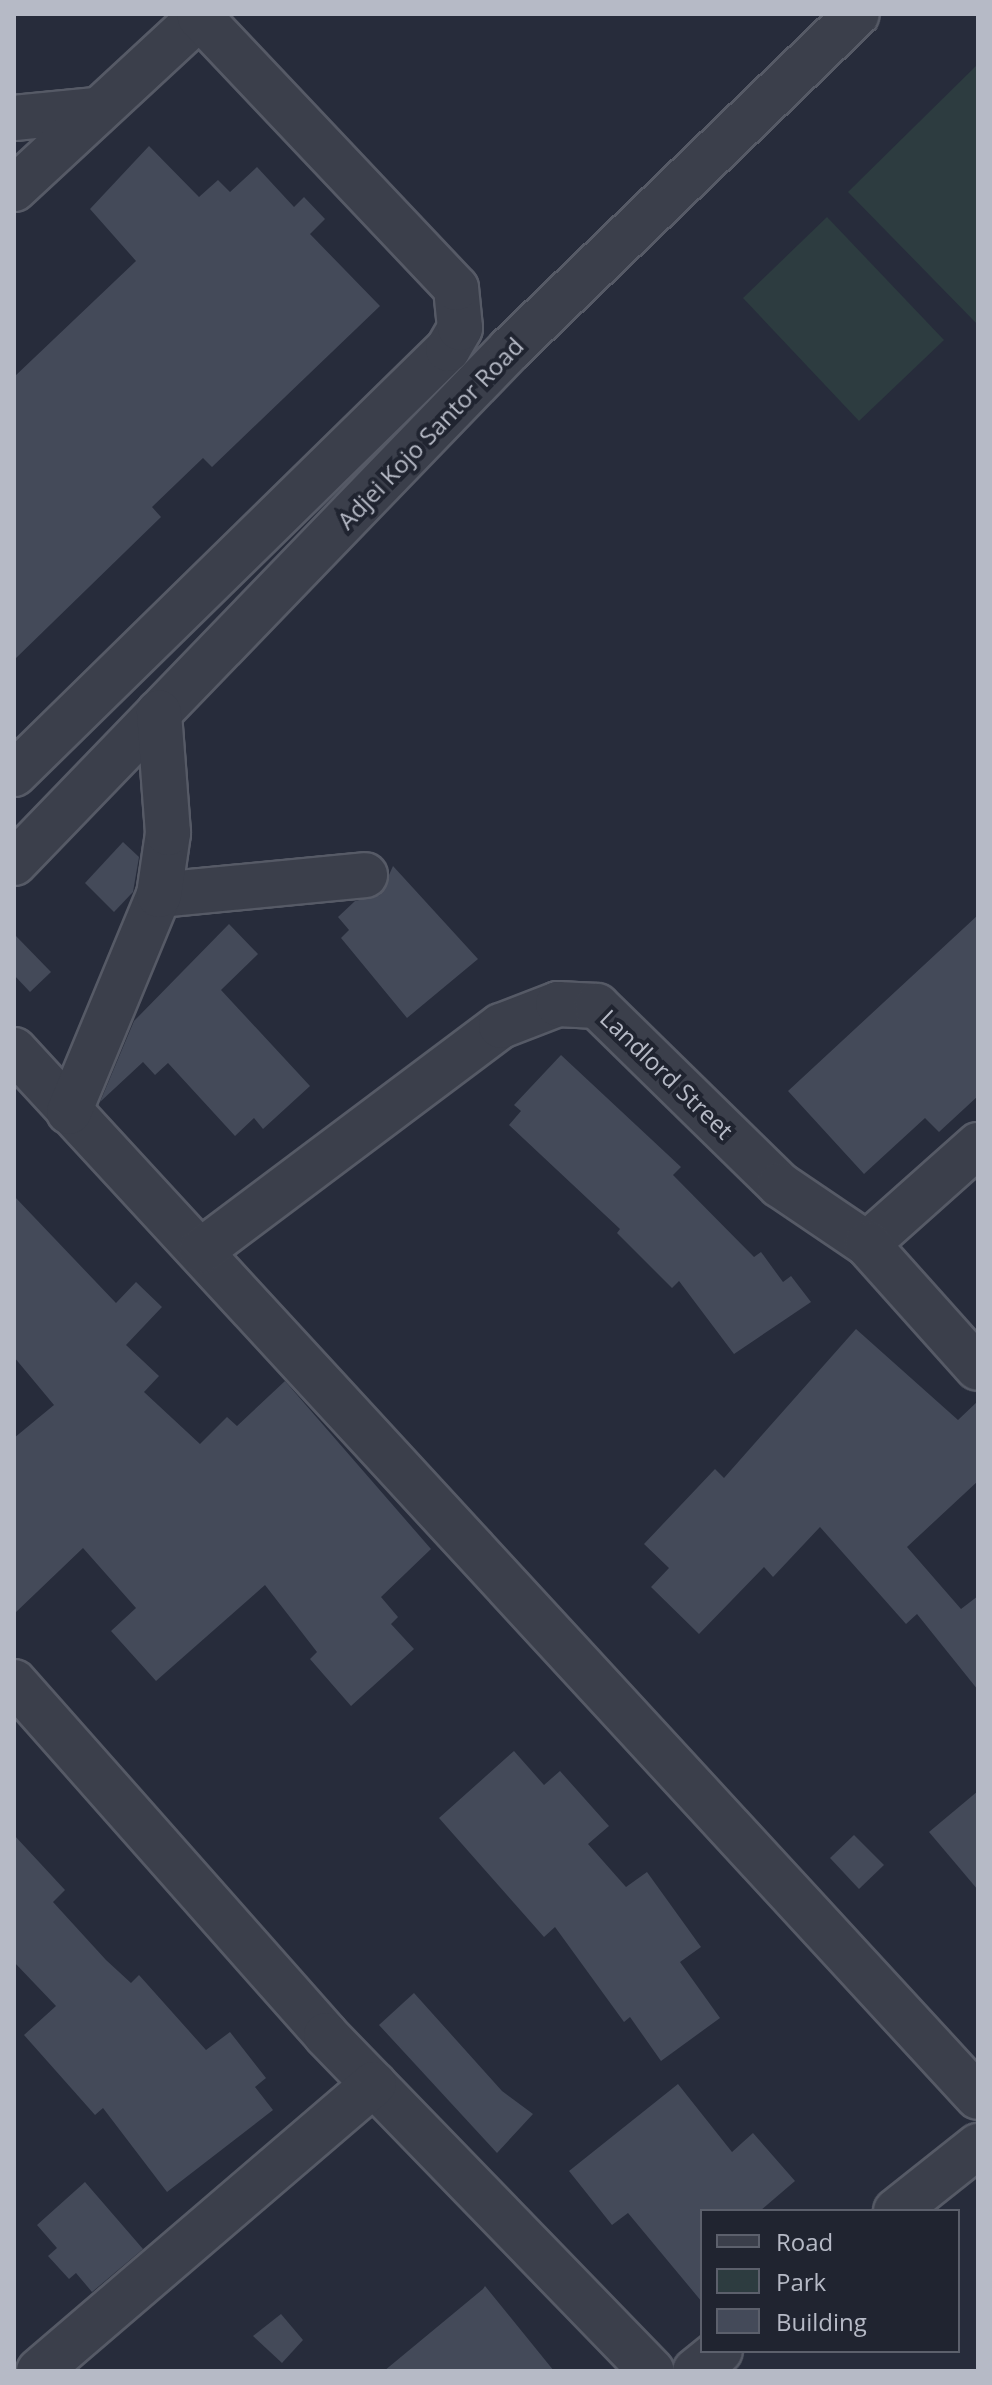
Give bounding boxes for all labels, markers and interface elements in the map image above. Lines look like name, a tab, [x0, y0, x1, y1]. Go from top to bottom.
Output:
street label: Adjei Kojo Santor Road	[331, 331, 529, 535]
street label: Landlord Street	[595, 1003, 739, 1145]
legend	[700, 2209, 960, 2353]
text: Road	[776, 2225, 833, 2258]
text: Park	[776, 2265, 826, 2298]
text: Building	[776, 2305, 867, 2338]

